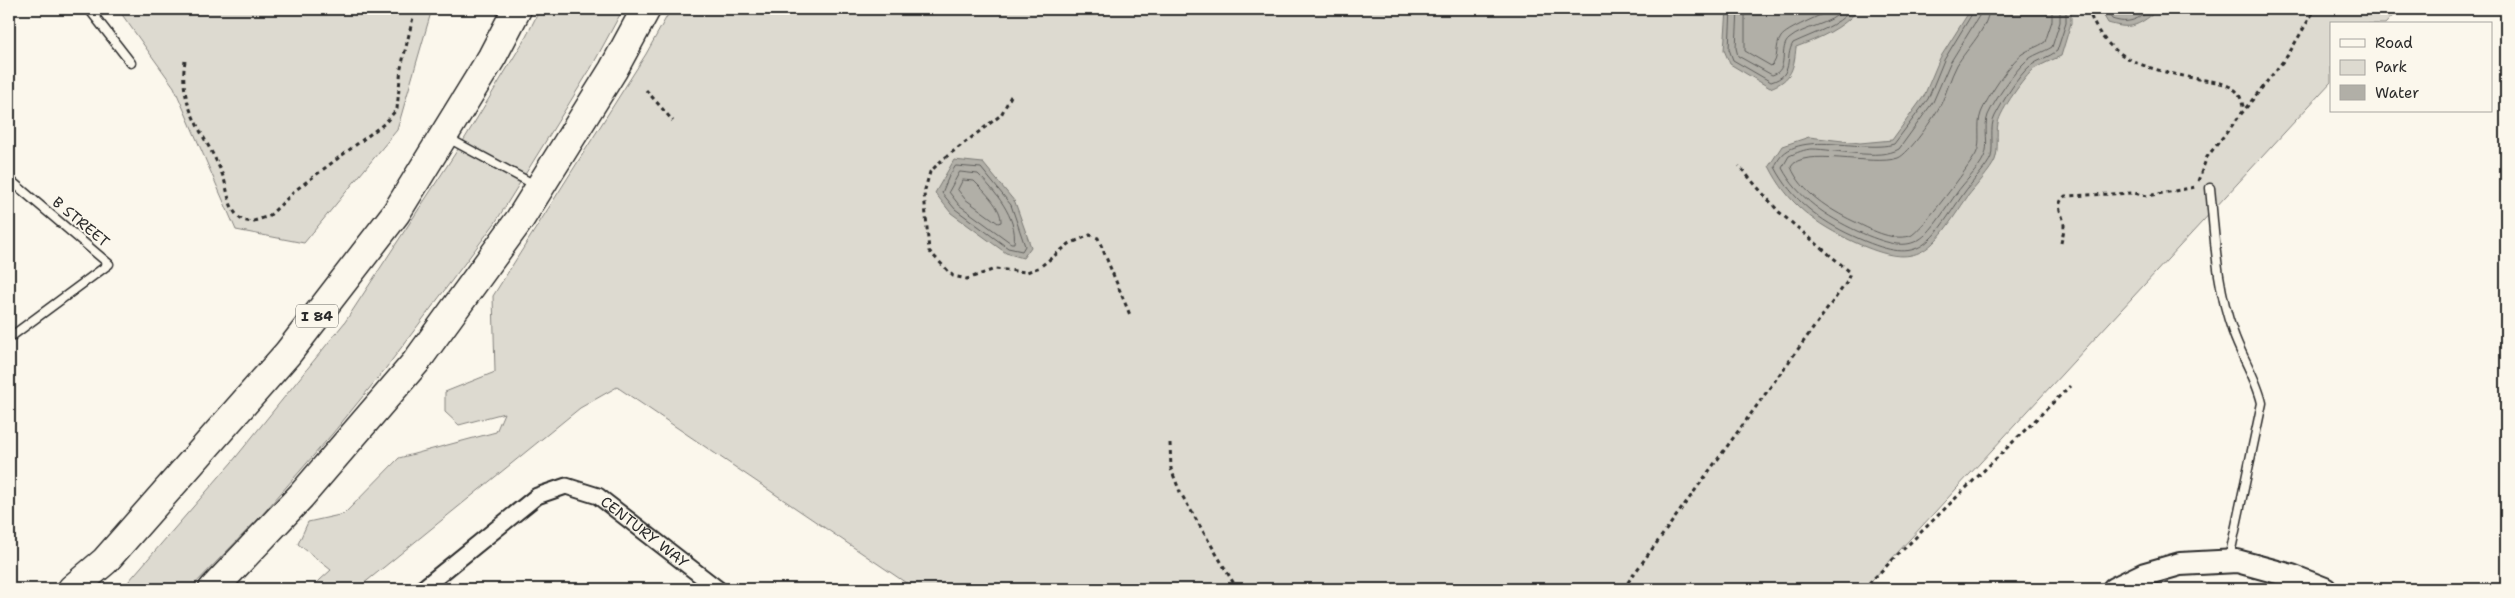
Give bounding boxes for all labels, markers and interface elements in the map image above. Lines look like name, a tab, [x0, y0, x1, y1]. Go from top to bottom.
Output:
legend	[2330, 22, 2492, 112]
text: Road	[2375, 33, 2413, 53]
text: Park	[2375, 57, 2407, 77]
text: Water	[2375, 83, 2419, 103]
street label: B STREET	[48, 192, 114, 252]
road number: I 84	[296, 304, 338, 328]
street label: CENTURY WAY	[596, 492, 693, 573]

